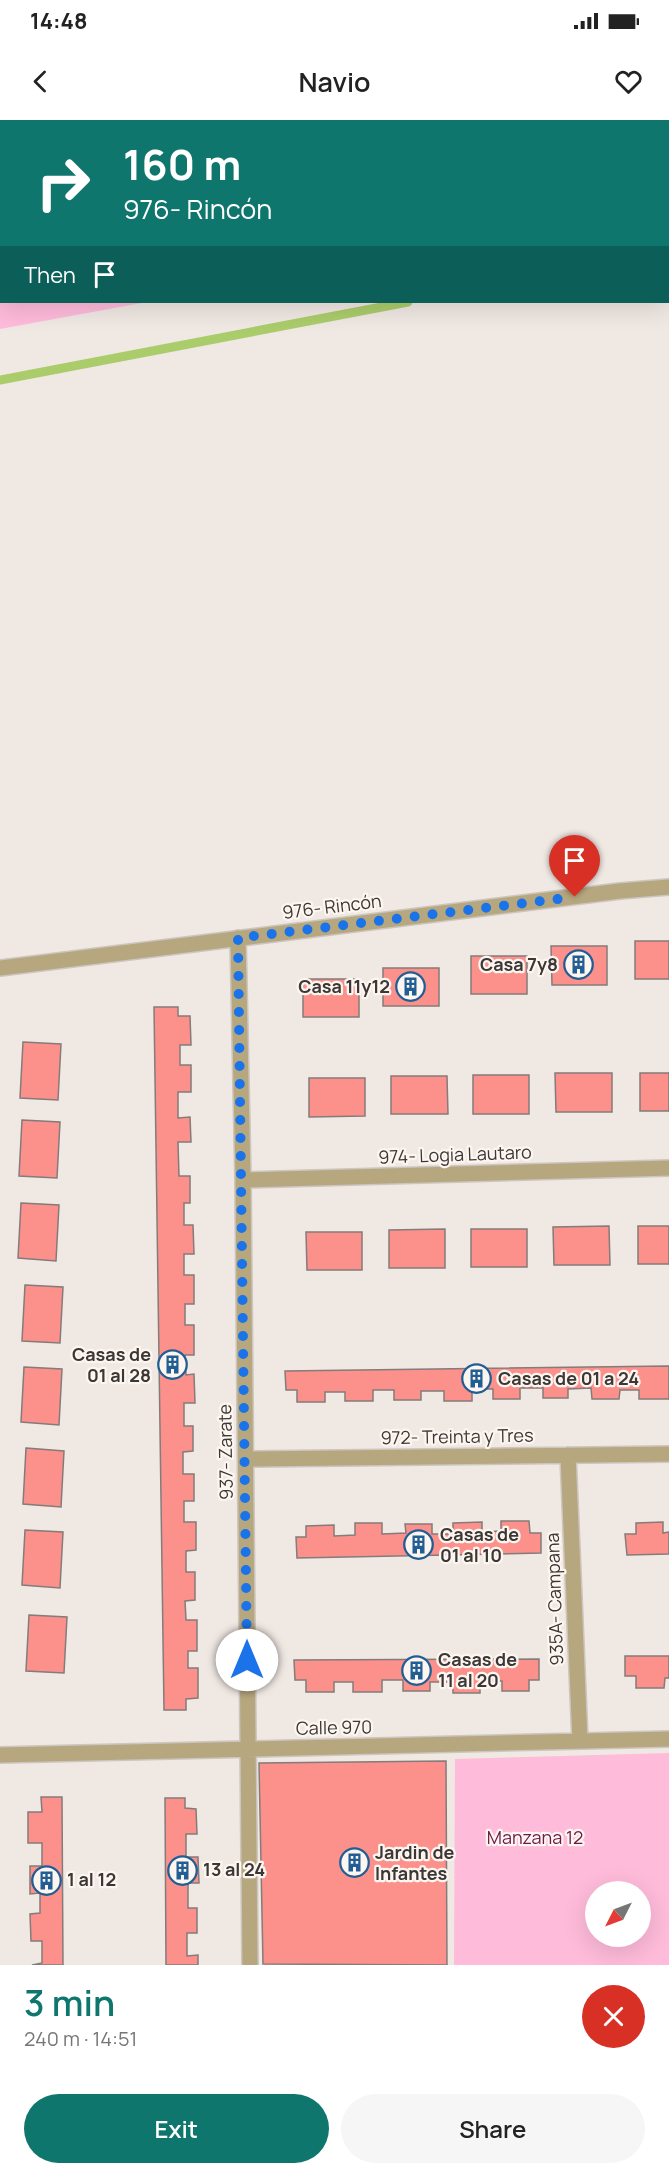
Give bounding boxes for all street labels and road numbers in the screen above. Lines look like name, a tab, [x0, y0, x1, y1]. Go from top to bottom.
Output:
street label: 976- Rincón	[281, 888, 383, 924]
street label: 974- Logia Lautaro	[378, 1139, 532, 1169]
street label: 937- Zarate	[212, 1404, 238, 1500]
street label: 972- Treinta y Tres	[380, 1423, 534, 1449]
street label: 935A- Campana	[540, 1532, 568, 1666]
street label: Calle 970	[296, 1714, 372, 1740]

